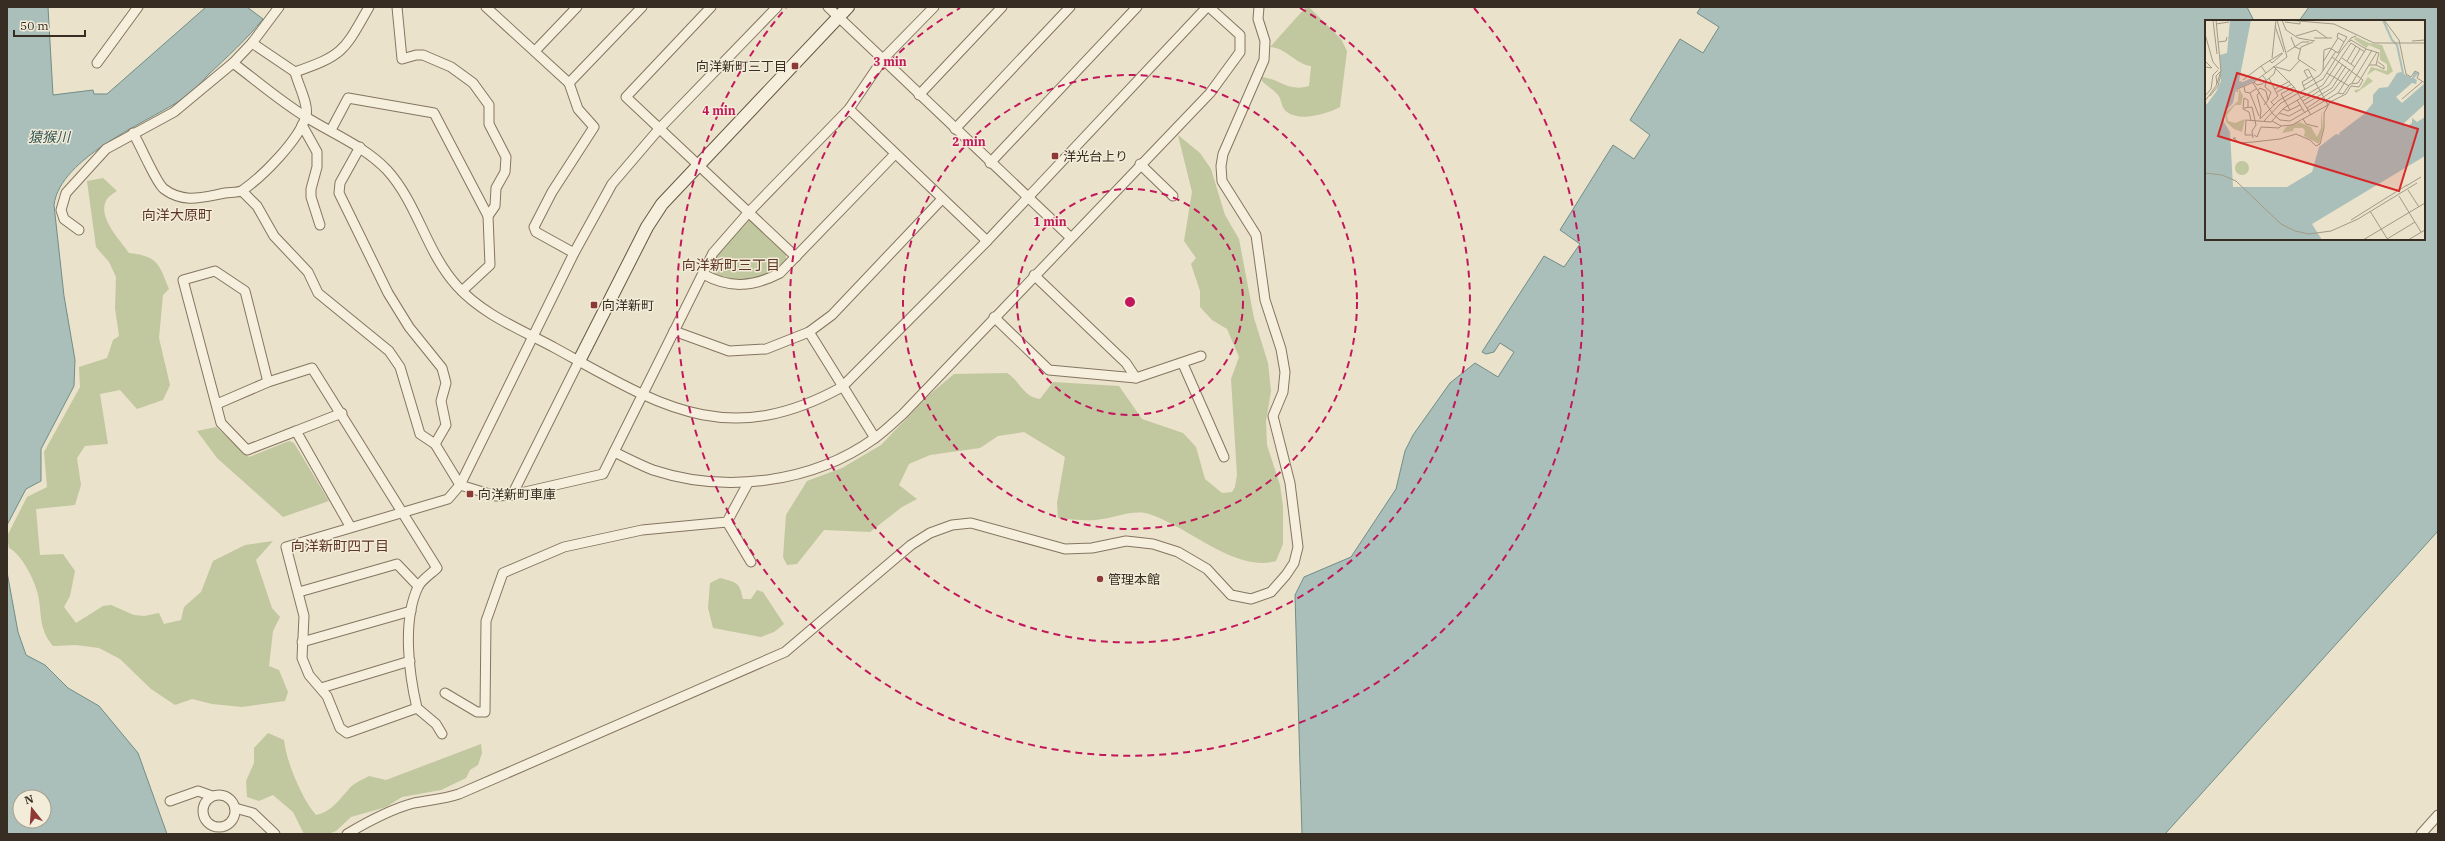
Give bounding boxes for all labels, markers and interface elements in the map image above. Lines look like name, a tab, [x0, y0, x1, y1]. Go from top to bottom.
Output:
scale bar	[14, 12, 85, 38]
text: 50 m	[20, 18, 49, 33]
inset map	[2205, 20, 2425, 240]
text: 3 min	[873, 54, 907, 69]
place label: 向洋新町三丁目	[696, 58, 787, 75]
marker: 向洋新町三丁目	[790, 61, 800, 71]
text: 4 min	[702, 103, 736, 118]
water label: 猿猴川	[28, 128, 72, 146]
text: 2 min	[952, 134, 986, 149]
place label: 洋光台上り	[1063, 148, 1128, 165]
marker: 洋光台上り	[1050, 151, 1060, 161]
district label: 向洋大原町	[142, 206, 212, 224]
text: 1 min	[1033, 214, 1067, 229]
district label: 向洋新町三丁目	[682, 256, 780, 274]
centre of rings	[1123, 295, 1137, 309]
place label: 向洋新町	[602, 297, 654, 314]
marker: 向洋新町	[589, 300, 599, 310]
place label: 向洋新町車庫	[478, 486, 556, 503]
marker: 向洋新町車庫	[465, 489, 475, 499]
district label: 向洋新町四丁目	[291, 537, 389, 555]
place label: 管理本館	[1108, 571, 1160, 588]
marker: 管理本館	[1095, 574, 1105, 584]
north arrow	[12, 789, 52, 829]
text: N	[23, 791, 36, 807]

